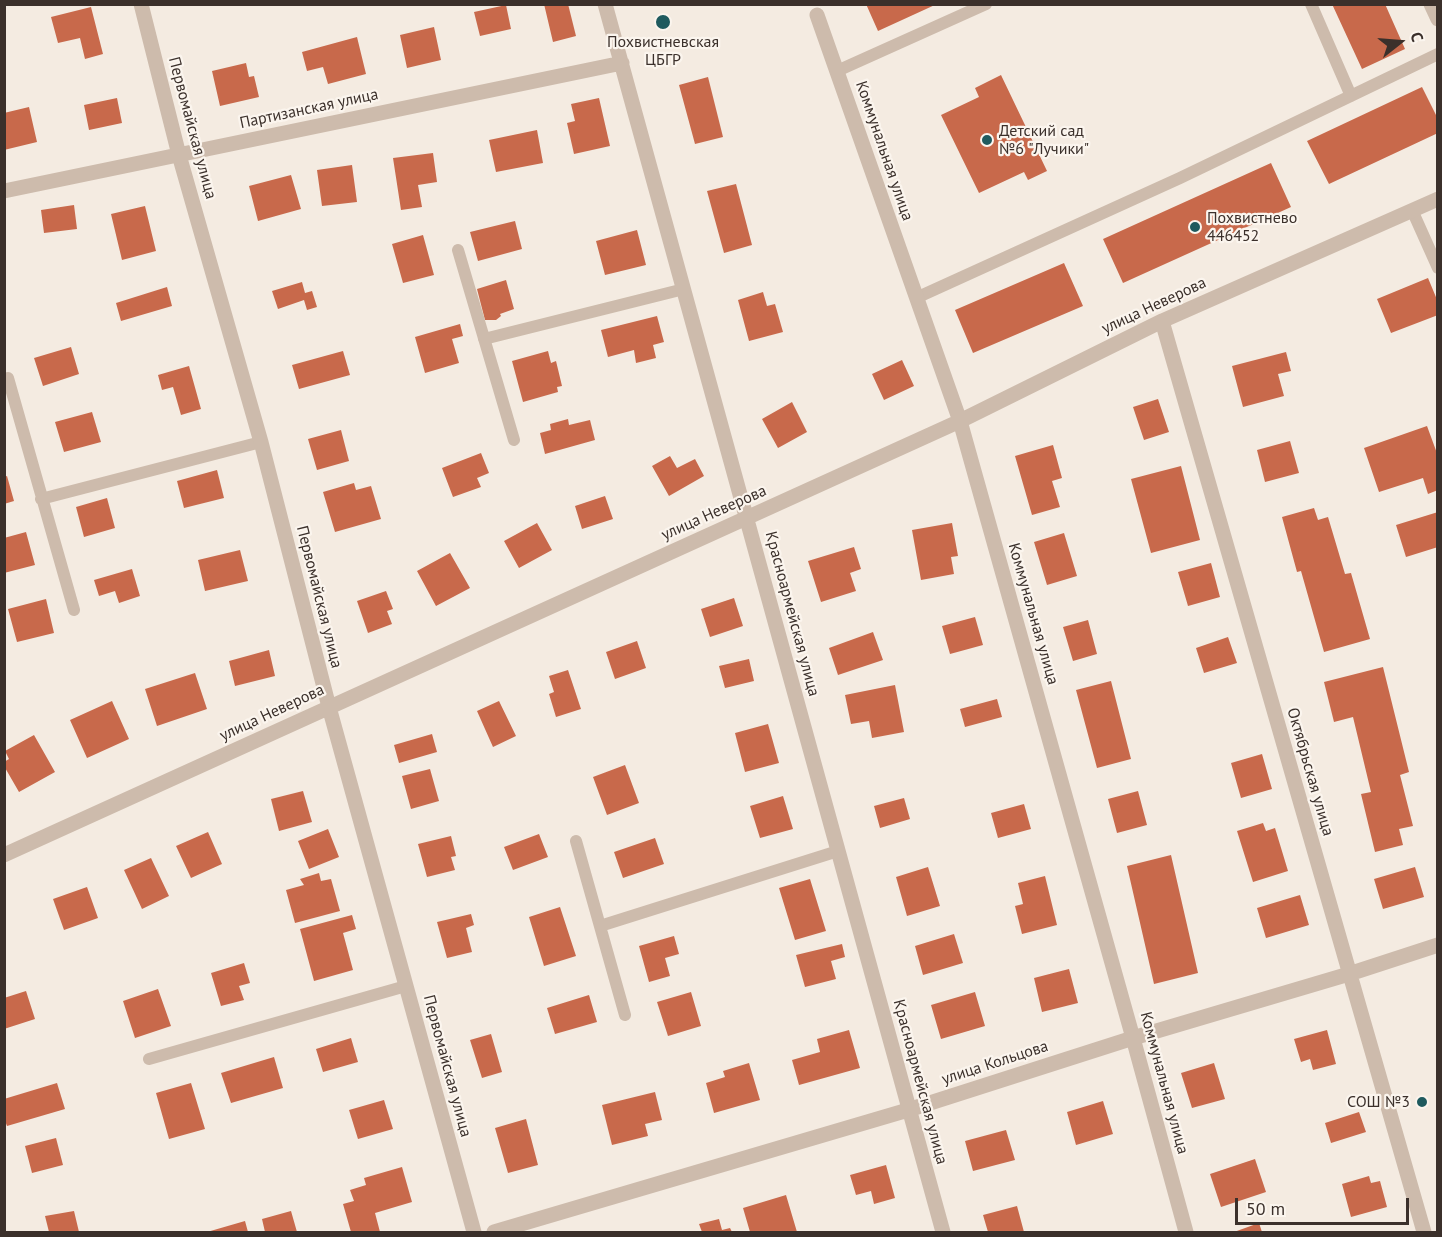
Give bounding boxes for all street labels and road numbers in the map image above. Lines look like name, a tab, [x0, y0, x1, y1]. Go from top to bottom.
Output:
street label: Первомайская улица	[164, 55, 220, 201]
street label: Коммунальная улица	[851, 79, 917, 223]
street label: Партизанская улица	[238, 85, 380, 133]
street label: улица Неверова	[1099, 273, 1209, 339]
street label: улица Неверова	[658, 481, 770, 545]
street label: Первомайская улица	[292, 524, 346, 670]
street label: Красноармейская улица	[761, 529, 823, 699]
street label: Коммунальная улица	[1004, 541, 1062, 687]
street label: улица Неверова	[217, 680, 327, 746]
street label: Октябрьская улица	[1283, 706, 1337, 838]
street label: Первомайская улица	[419, 993, 475, 1139]
street label: Красноармейская улица	[889, 997, 951, 1167]
street label: Коммунальная улица	[1136, 1010, 1192, 1156]
street label: улица Кольцова	[939, 1037, 1051, 1089]

